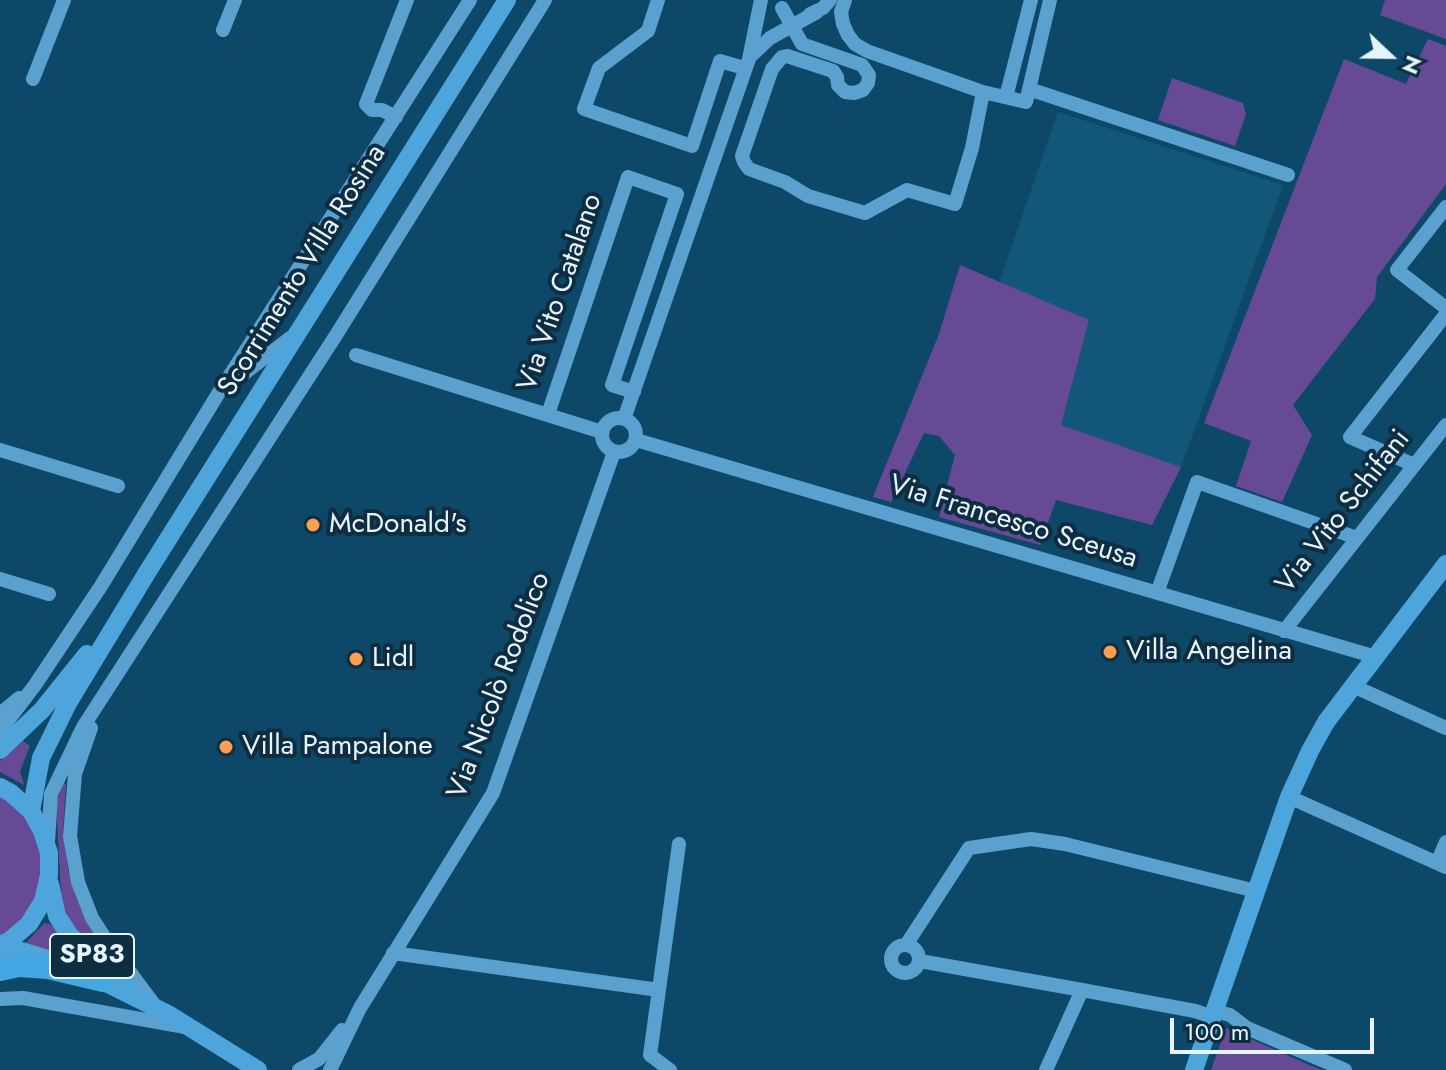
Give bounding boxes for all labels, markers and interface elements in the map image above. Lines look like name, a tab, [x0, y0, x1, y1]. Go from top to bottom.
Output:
north arrow	[1350, 16, 1430, 96]
text: N	[1394, 51, 1430, 79]
street label: Scorrimento Villa Rosina	[212, 139, 394, 403]
street label: Via Vito Catalano	[511, 190, 611, 396]
street label: Via Vito Schifani	[1270, 424, 1418, 600]
street label: Via Francesco Sceusa	[885, 469, 1141, 577]
place label: McDonald's	[329, 508, 466, 542]
marker: McDonald's	[304, 516, 322, 534]
street label: Via Nicolò Rodolico	[441, 568, 559, 804]
place label: Villa Angelina	[1126, 635, 1292, 669]
place label: Lidl	[372, 642, 414, 676]
marker: Villa Angelina	[1101, 643, 1119, 661]
marker: Lidl	[347, 650, 365, 668]
place label: Villa Pampalone	[242, 730, 433, 764]
marker: Villa Pampalone	[217, 738, 235, 756]
road number: SP83	[50, 934, 134, 978]
scale bar	[1174, 1002, 1378, 1052]
text: 100 m	[1184, 1014, 1250, 1049]

